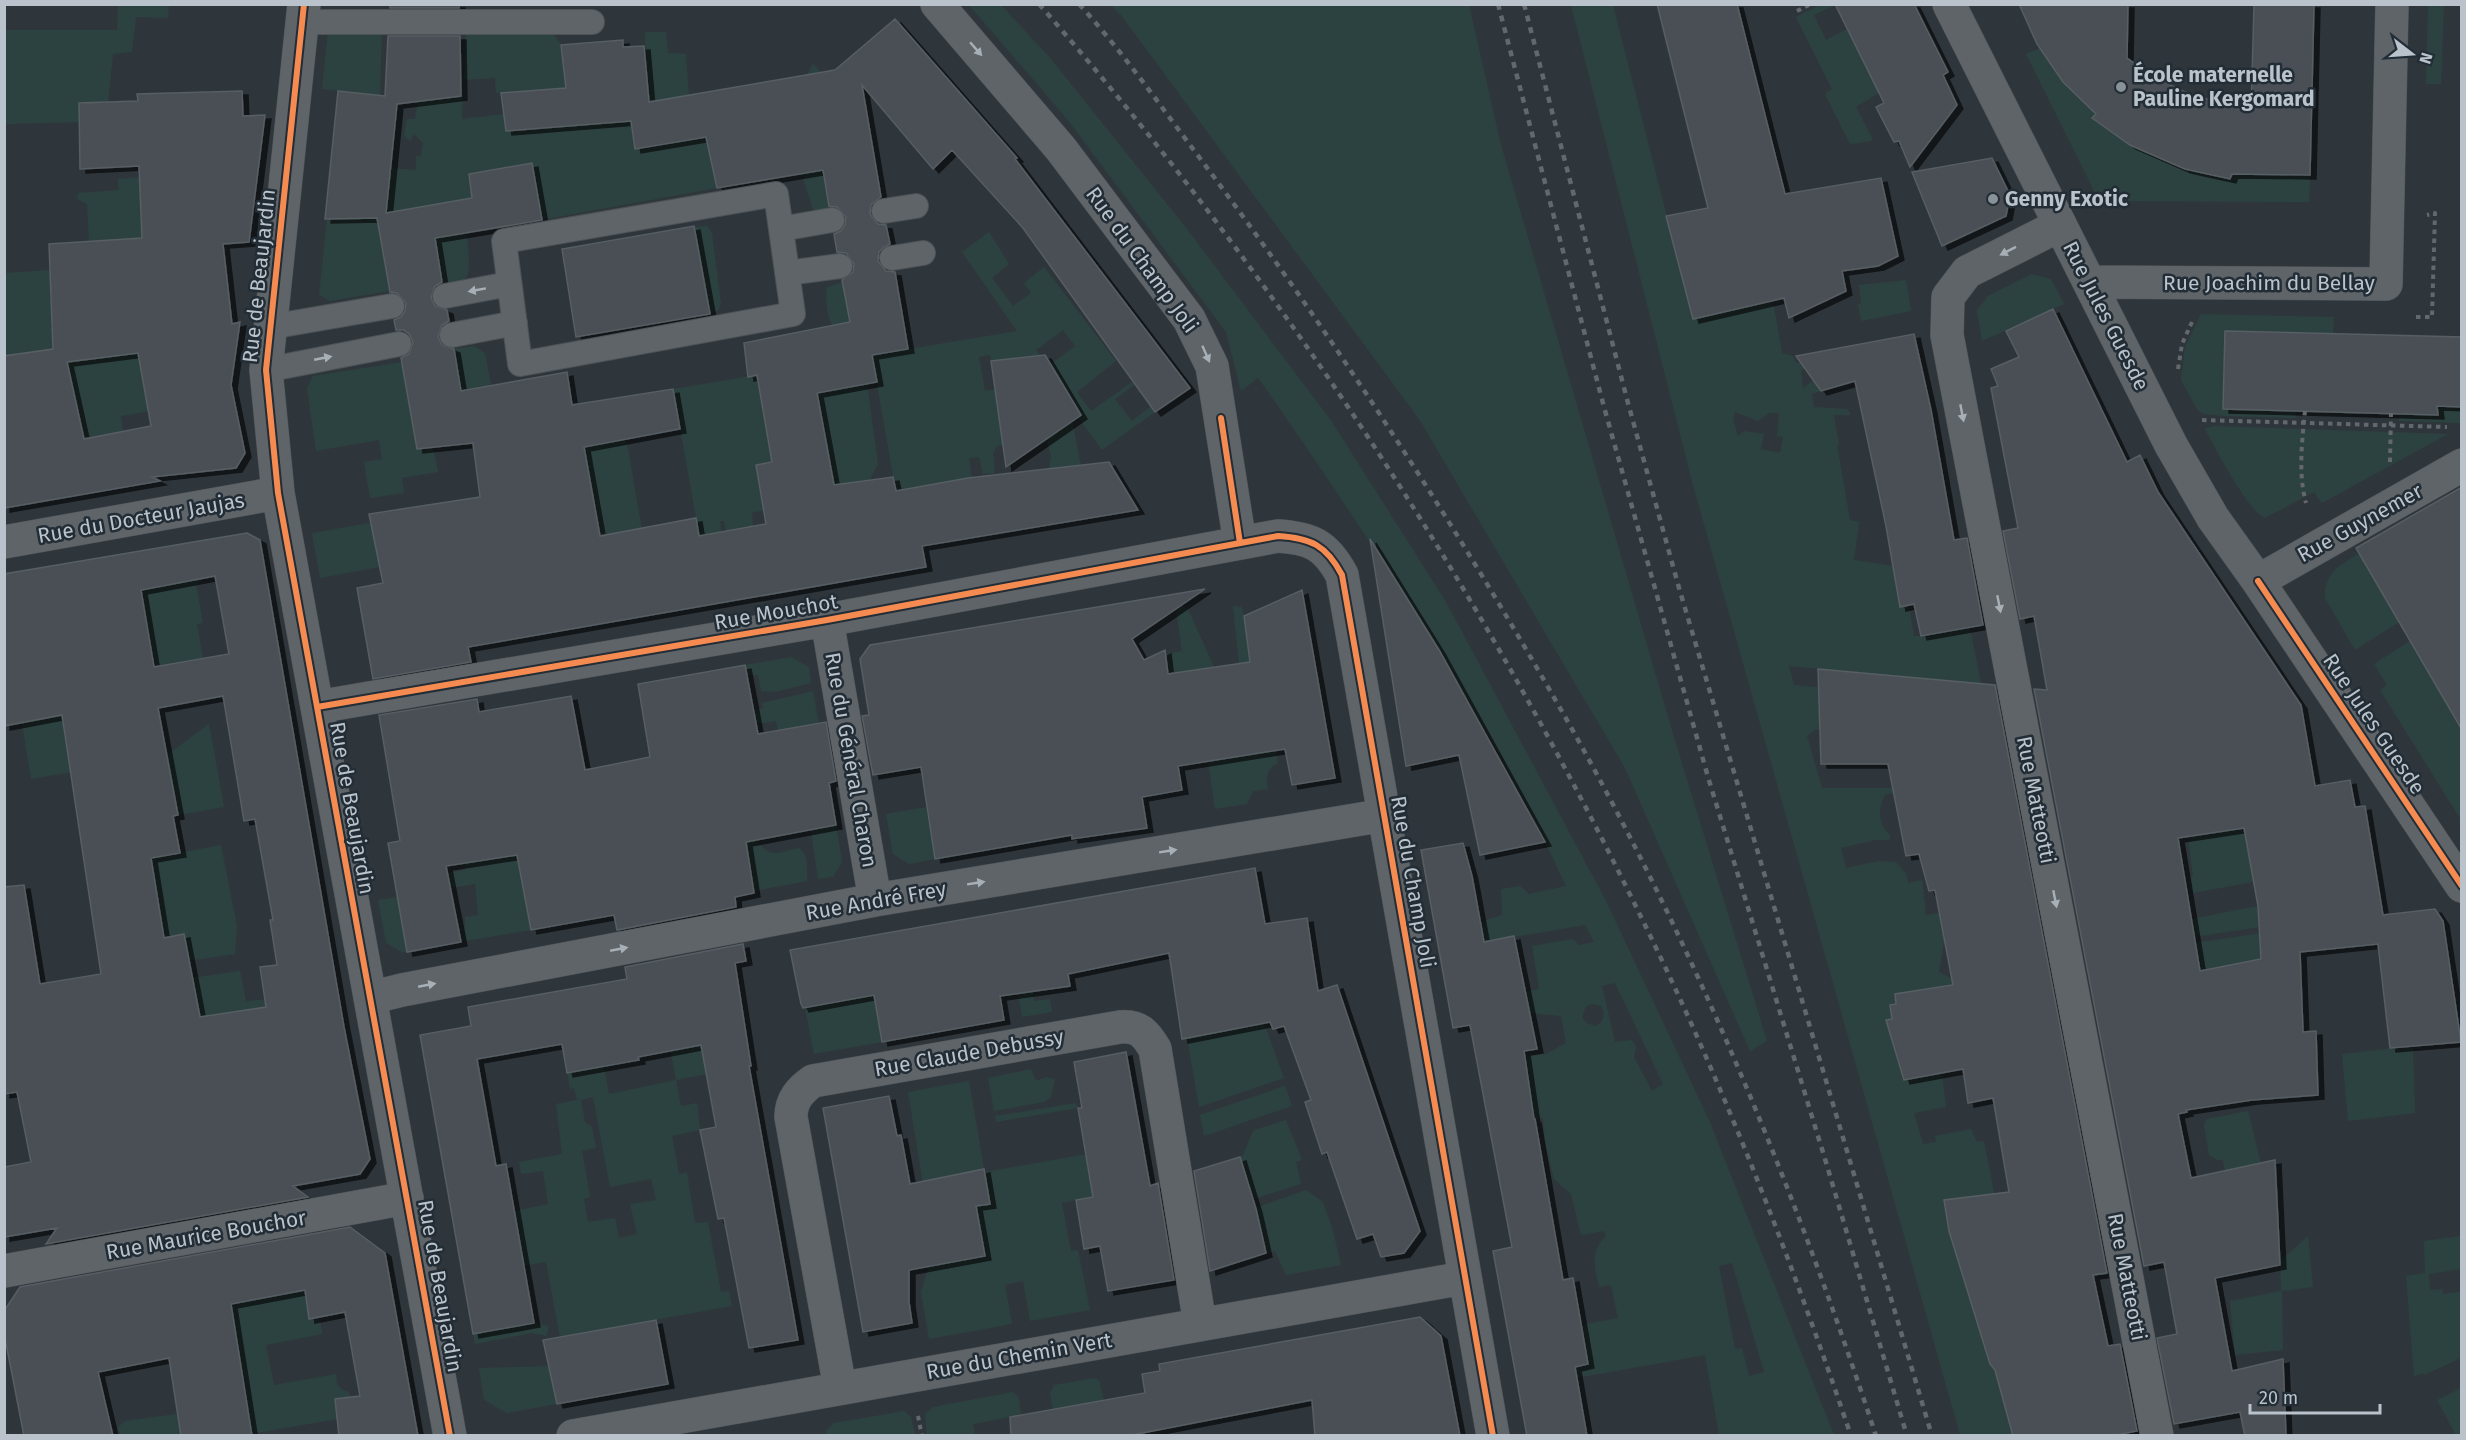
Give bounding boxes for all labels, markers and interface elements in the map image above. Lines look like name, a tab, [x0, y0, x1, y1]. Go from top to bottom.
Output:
north arrow	[2382, 24, 2442, 84]
one-way arrow	[969, 41, 982, 57]
text: N	[2415, 50, 2437, 66]
place label: École maternelle Pauline Kergomard	[2133, 61, 2315, 112]
marker: École maternelle Pauline Kergomard	[2114, 80, 2128, 94]
street label: Rue du Champ Joli	[1080, 182, 1204, 338]
place label: Genny Exotic	[2005, 186, 2128, 212]
street label: Rue de Beaujardin	[237, 188, 281, 364]
marker: Genny Exotic	[1986, 192, 2000, 206]
street label: Rue Jules Guesde	[2057, 237, 2155, 395]
one-way arrow	[1999, 246, 2016, 256]
street label: Rue Joachim du Bellay	[2163, 270, 2376, 296]
one-way arrow	[467, 286, 486, 295]
one-way arrow	[1202, 346, 1211, 363]
one-way arrow	[314, 353, 333, 362]
one-way arrow	[1958, 403, 1967, 422]
street label: Rue Guynemer	[2293, 478, 2427, 568]
street label: Rue du Docteur Jaujas	[35, 487, 247, 549]
street label: Rue Mouchot	[712, 588, 840, 636]
one-way arrow	[1995, 595, 2004, 614]
street label: Rue Jules Guesde	[2317, 649, 2431, 799]
street label: Rue du Général Charon	[819, 650, 883, 870]
street label: Rue de Beaujardin	[324, 720, 380, 896]
street label: Rue Matteotti	[2011, 734, 2061, 866]
street label: Rue du Champ Joli	[1385, 794, 1441, 970]
one-way arrow	[1159, 846, 1178, 855]
street label: Rue André Frey	[804, 876, 949, 926]
one-way arrow	[967, 878, 986, 887]
one-way arrow	[2051, 890, 2060, 909]
one-way arrow	[610, 945, 629, 954]
one-way arrow	[418, 981, 437, 990]
street label: Rue Claude Debussy	[872, 1023, 1066, 1082]
street label: Rue de Beaujardin	[412, 1198, 468, 1374]
street label: Rue Maurice Bouchor	[104, 1205, 308, 1265]
street label: Rue Matteotti	[2102, 1211, 2152, 1343]
street label: Rue du Chemin Vert	[924, 1327, 1114, 1385]
scale bar	[2250, 1377, 2380, 1415]
text: 20 m	[2259, 1387, 2298, 1409]

